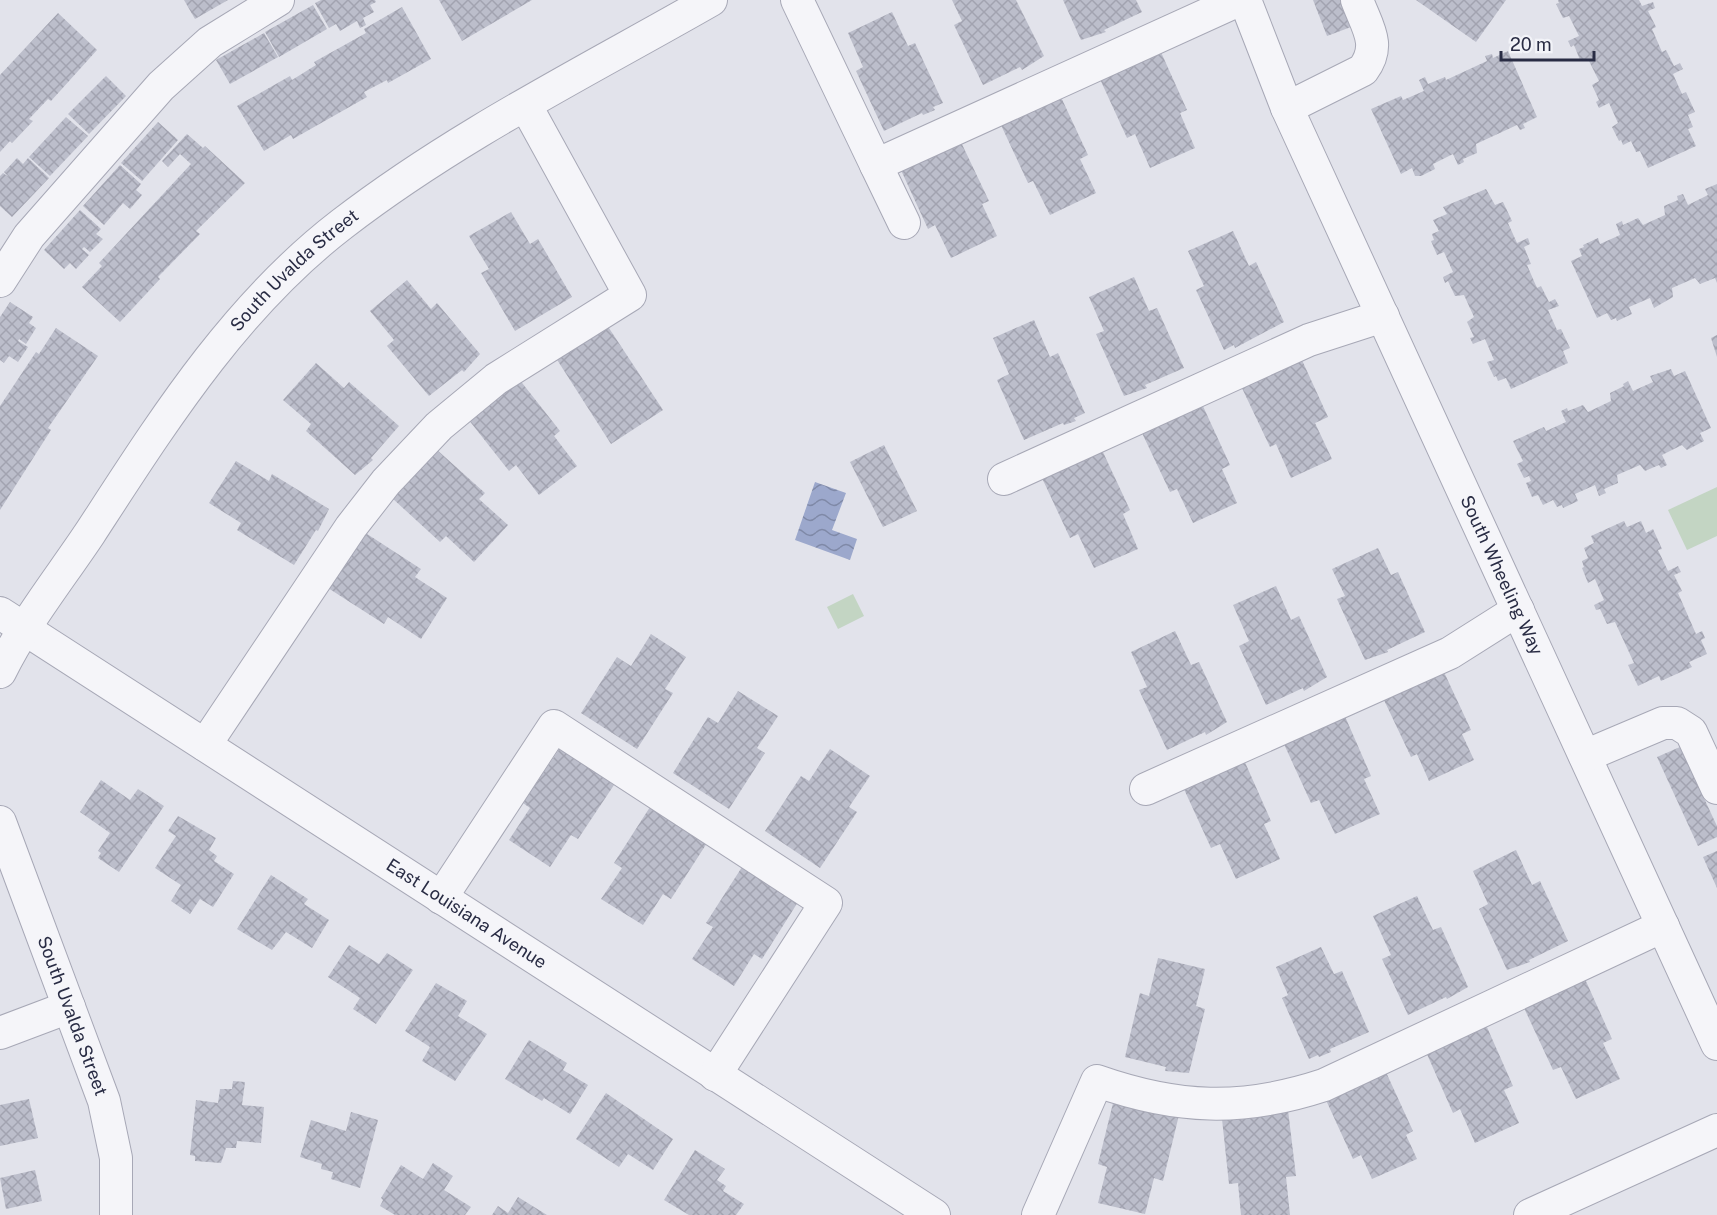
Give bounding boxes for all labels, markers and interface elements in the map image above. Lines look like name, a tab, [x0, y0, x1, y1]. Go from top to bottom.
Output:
scale bar	[1501, 24, 1594, 62]
text: 20 m	[1510, 34, 1552, 55]
street label: South Uvalda Street	[226, 204, 362, 335]
street label: South Wheeling Way	[1456, 492, 1548, 658]
street label: East Louisiana Avenue	[383, 854, 551, 973]
street label: South Uvalda Street	[33, 933, 112, 1098]

